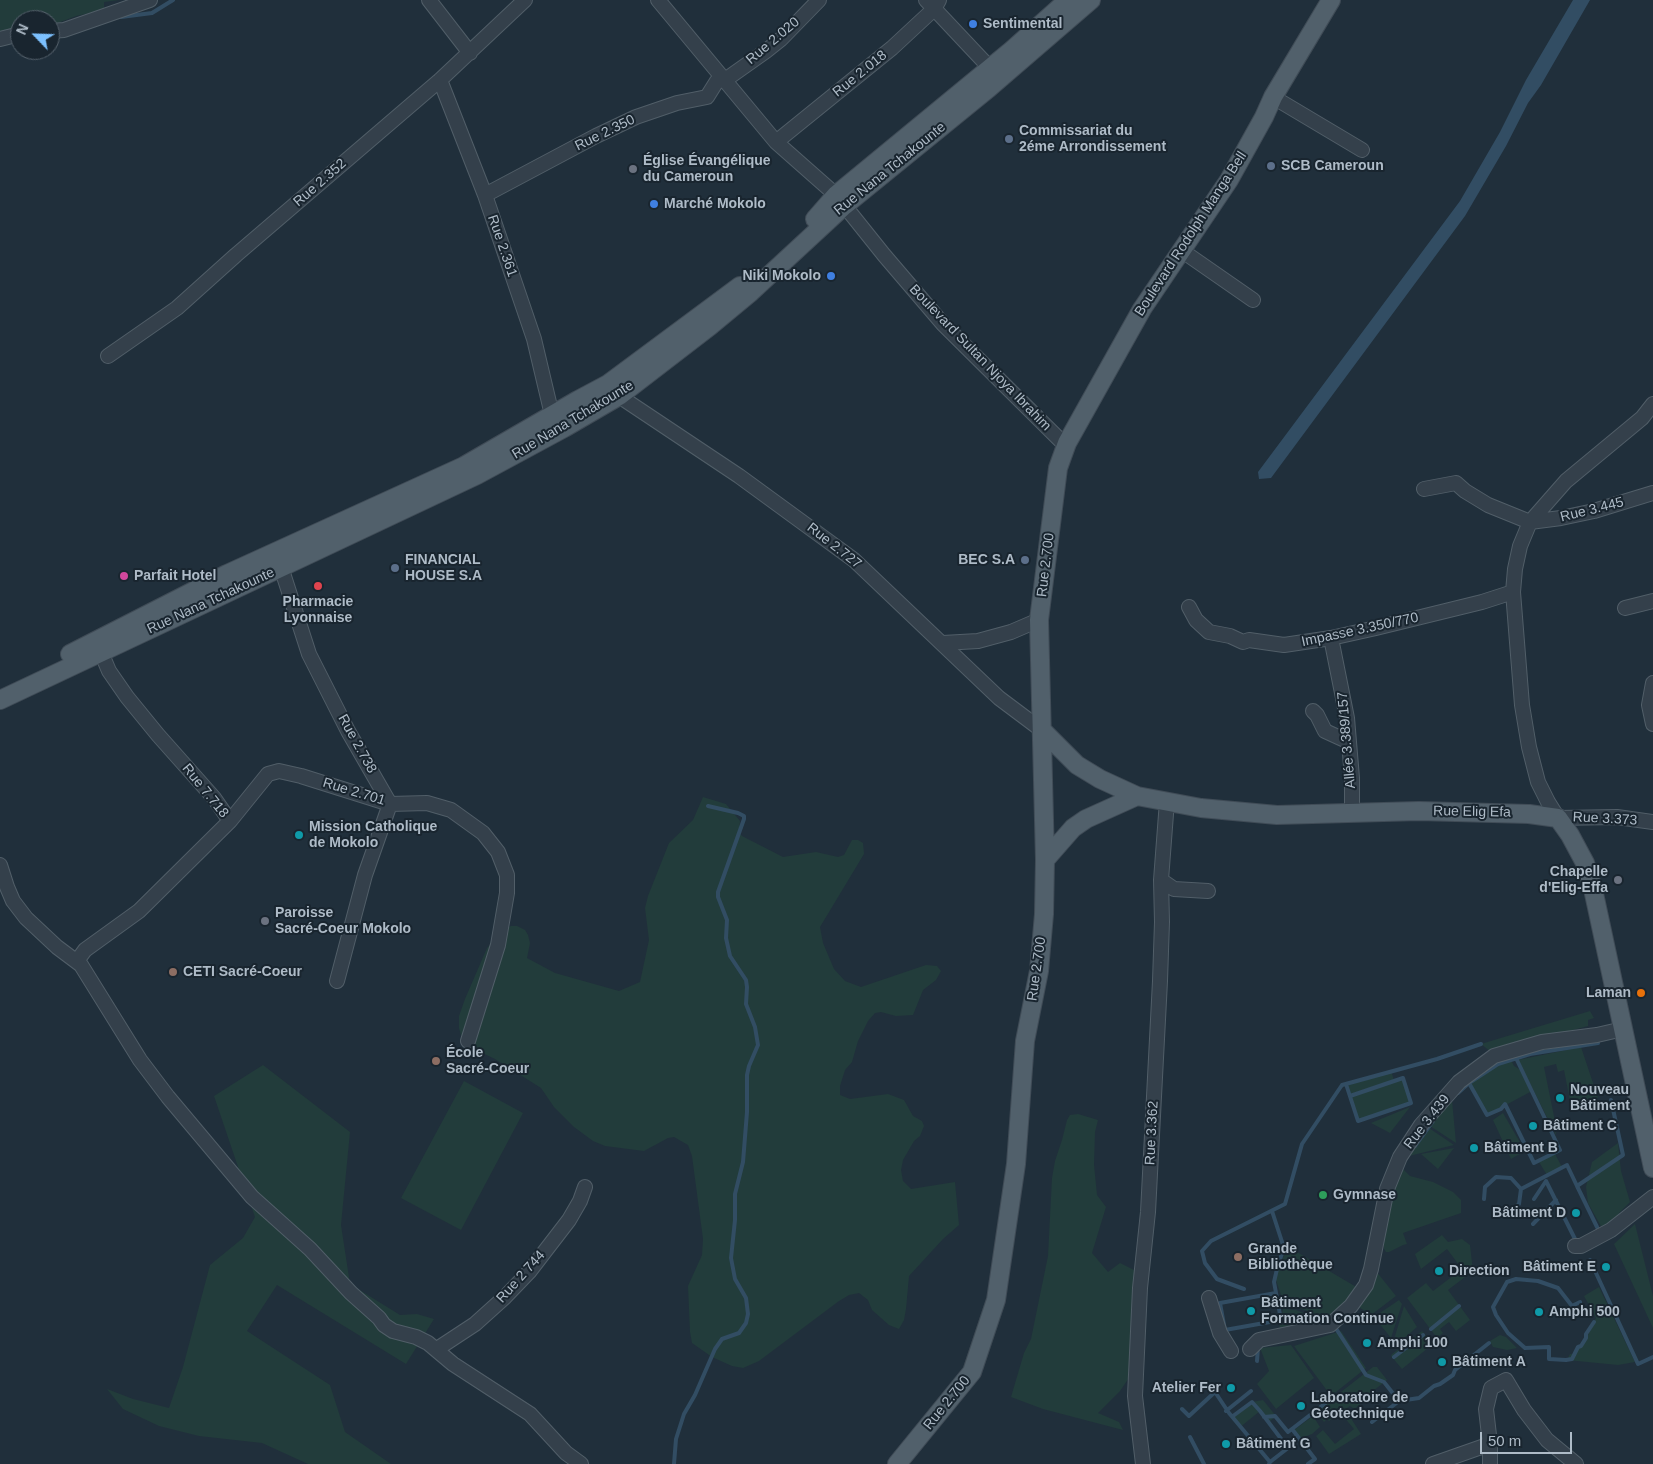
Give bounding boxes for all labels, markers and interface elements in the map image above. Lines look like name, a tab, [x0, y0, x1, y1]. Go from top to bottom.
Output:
north arrow	[10, 10, 60, 60]
street label: Rue 2.020	[743, 14, 803, 68]
place label: Sentimental	[983, 16, 1062, 32]
marker: Sentimental	[967, 18, 979, 30]
text: N	[13, 21, 32, 37]
street label: Rue 2.018	[830, 47, 890, 101]
street label: Rue 2.350	[572, 111, 638, 155]
street label: Rue Nana Tchakounte	[831, 119, 949, 219]
place label: Commissariat du 2éme Arrondissement	[1019, 123, 1166, 156]
marker: Commissariat du 2éme Arrondissement	[1003, 133, 1015, 145]
street label: Boulevard Rodolph Manga Bell	[1131, 148, 1251, 320]
place label: Église Évangélique du Cameroun	[643, 153, 771, 186]
street label: Rue 2.352	[290, 155, 350, 211]
place label: SCB Cameroun	[1281, 158, 1384, 174]
marker: SCB Cameroun	[1265, 160, 1277, 172]
marker: Église Évangélique du Cameroun	[627, 163, 639, 175]
place label: Marché Mokolo	[664, 196, 766, 212]
marker: Marché Mokolo	[648, 198, 660, 210]
street label: Rue 2.361	[484, 213, 520, 279]
place label: Niki Mokolo	[742, 268, 821, 284]
marker: Niki Mokolo	[825, 270, 837, 282]
street label: Boulevard Sultan Njoya Ibrahim	[906, 281, 1054, 435]
street label: Rue Nana Tchakounte	[509, 377, 637, 463]
street label: Rue 3.445	[1559, 494, 1625, 526]
street label: Rue 2.727	[803, 519, 865, 573]
street label: Rue 2.700	[1034, 532, 1058, 598]
place label: FINANCIAL HOUSE S.A	[405, 552, 482, 584]
place label: BEC S.A	[958, 552, 1015, 568]
marker: BEC S.A	[1019, 554, 1031, 566]
marker: FINANCIAL HOUSE S.A	[389, 562, 401, 574]
street label: Rue Nana Tchakounte	[145, 564, 277, 638]
place label: Parfait Hotel	[134, 568, 216, 584]
marker: Parfait Hotel	[118, 570, 130, 582]
marker: Pharmacie Lyonnaise	[312, 580, 324, 592]
place label: Pharmacie Lyonnaise	[283, 594, 353, 626]
street label: Impasse 3.350/770	[1300, 609, 1420, 651]
street label: Allée 3.389/157	[1334, 691, 1360, 789]
street label: Rue 2.738	[334, 712, 380, 776]
street label: Rue 7.718	[178, 761, 232, 821]
street label: Rue 2.701	[321, 775, 387, 809]
street label: Rue Elig Efa	[1433, 803, 1511, 821]
street label: Rue 3.373	[1572, 809, 1638, 829]
place label: Mission Catholique de Mokolo	[309, 819, 437, 852]
marker: Mission Catholique de Mokolo	[293, 829, 305, 841]
place label: Chapelle d'Elig-Effa	[1539, 864, 1608, 896]
marker: Chapelle d'Elig-Effa	[1612, 874, 1624, 886]
place label: Paroisse Sacré-Coeur Mokolo	[275, 905, 411, 938]
marker: Paroisse Sacré-Coeur Mokolo	[259, 915, 271, 927]
street label: Rue 2.700	[1024, 936, 1050, 1002]
place label: CETI Sacré-Coeur	[183, 964, 302, 980]
marker: CETI Sacré-Coeur	[167, 966, 179, 978]
place label: Laman	[1586, 985, 1631, 1001]
marker: Laman	[1635, 987, 1647, 999]
place label: École Sacré-Coeur	[446, 1045, 529, 1078]
marker: École Sacré-Coeur	[430, 1055, 442, 1067]
place label: Nouveau Bâtiment	[1570, 1082, 1630, 1114]
street label: Rue 3.439	[1400, 1091, 1454, 1153]
marker: Nouveau Bâtiment	[1554, 1092, 1566, 1104]
street label: Rue 3.362	[1142, 1100, 1162, 1166]
place label: Bâtiment C	[1543, 1118, 1617, 1134]
marker: Bâtiment C	[1527, 1120, 1539, 1132]
place label: Bâtiment B	[1484, 1140, 1558, 1156]
marker: Bâtiment B	[1468, 1142, 1480, 1154]
place label: Gymnase	[1333, 1187, 1396, 1203]
marker: Gymnase	[1317, 1189, 1329, 1201]
place label: Bâtiment D	[1492, 1205, 1566, 1221]
marker: Bâtiment D	[1570, 1207, 1582, 1219]
place label: Grande Bibliothèque	[1248, 1241, 1333, 1274]
street label: Rue 2 744	[493, 1247, 549, 1307]
marker: Grande Bibliothèque	[1232, 1251, 1244, 1263]
place label: Bâtiment E	[1523, 1259, 1596, 1275]
marker: Bâtiment E	[1600, 1261, 1612, 1273]
place label: Direction	[1449, 1263, 1510, 1279]
marker: Direction	[1433, 1265, 1445, 1277]
place label: Bâtiment Formation Continue	[1261, 1295, 1394, 1328]
place label: Amphi 500	[1549, 1304, 1620, 1320]
marker: Bâtiment Formation Continue	[1245, 1305, 1257, 1317]
marker: Amphi 500	[1533, 1306, 1545, 1318]
place label: Amphi 100	[1377, 1335, 1448, 1351]
marker: Amphi 100	[1361, 1337, 1373, 1349]
place label: Bâtiment A	[1452, 1354, 1526, 1370]
marker: Bâtiment A	[1436, 1356, 1448, 1368]
street label: Rue 2.700	[920, 1373, 974, 1433]
place label: Atelier Fer	[1152, 1380, 1221, 1396]
marker: Atelier Fer	[1225, 1382, 1237, 1394]
place label: Laboratoire de Géotechnique	[1311, 1390, 1408, 1422]
marker: Laboratoire de Géotechnique	[1295, 1400, 1307, 1412]
scale bar	[1483, 1422, 1576, 1454]
text: 50 m	[1488, 1432, 1521, 1449]
place label: Bâtiment G	[1236, 1436, 1311, 1452]
marker: Bâtiment G	[1220, 1438, 1232, 1450]

